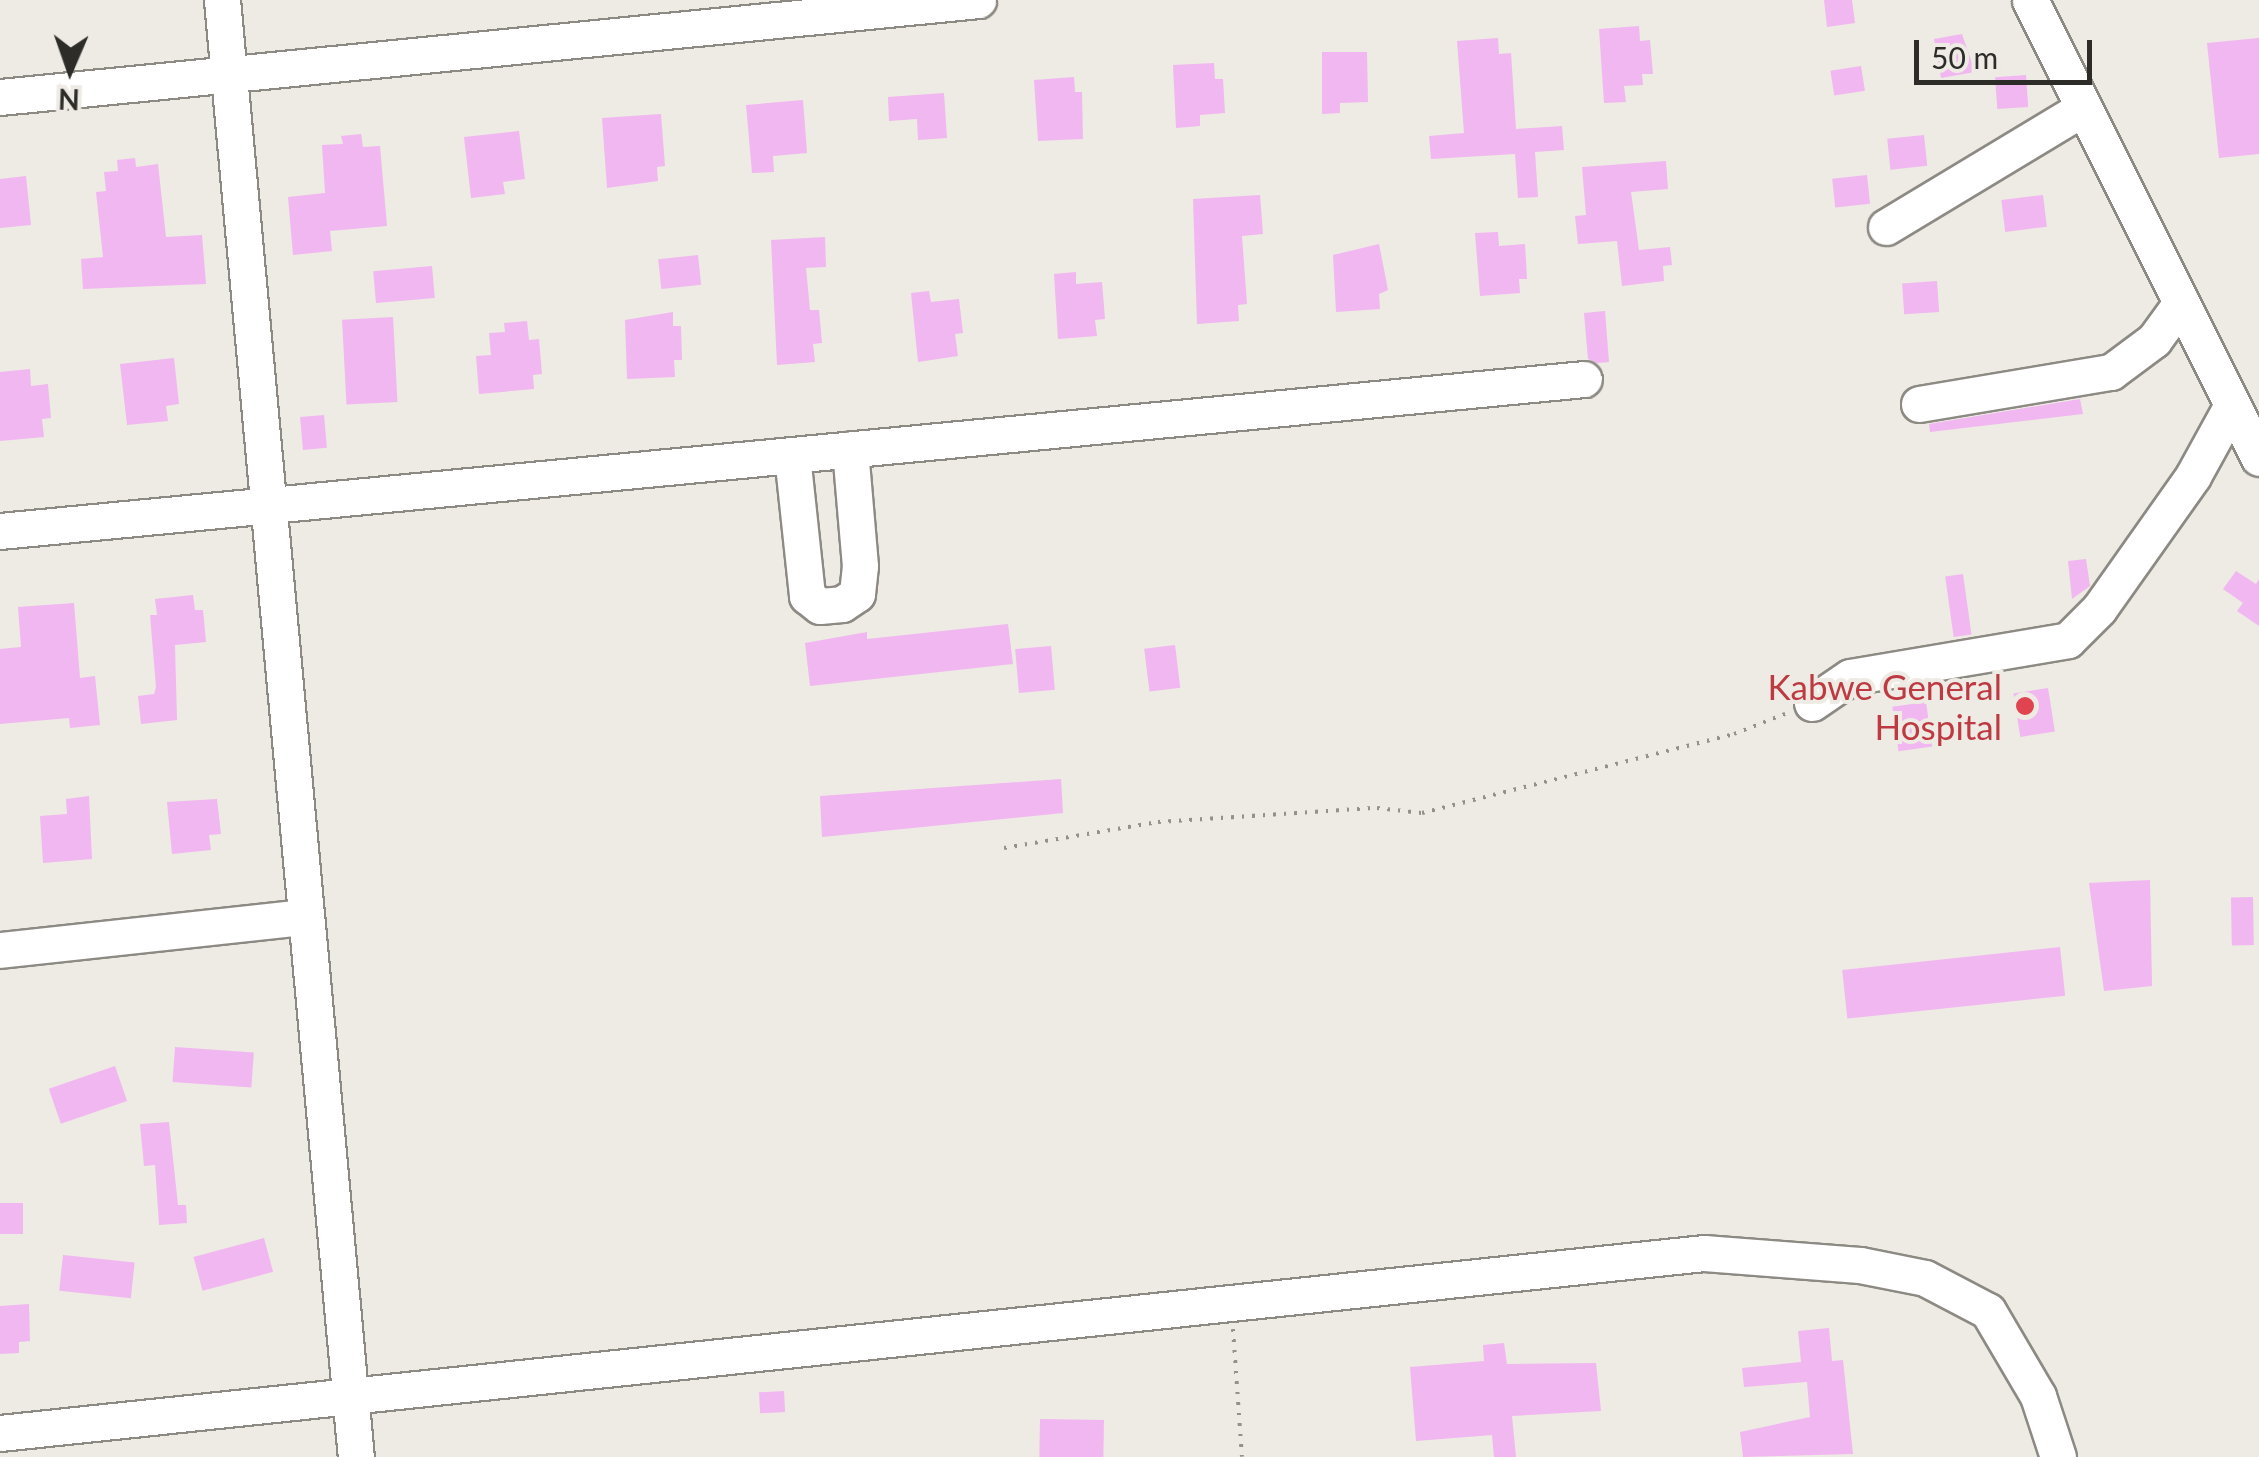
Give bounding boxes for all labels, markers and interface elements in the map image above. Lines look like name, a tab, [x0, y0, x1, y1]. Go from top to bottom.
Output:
north arrow	[20, 20, 120, 120]
scale bar	[1919, 20, 2096, 82]
text: 50 m	[1931, 39, 1998, 75]
text: N	[58, 83, 80, 117]
place label: Kabwe General Hospital	[1767, 665, 2002, 747]
marker: Kabwe General Hospital	[2012, 693, 2038, 719]

